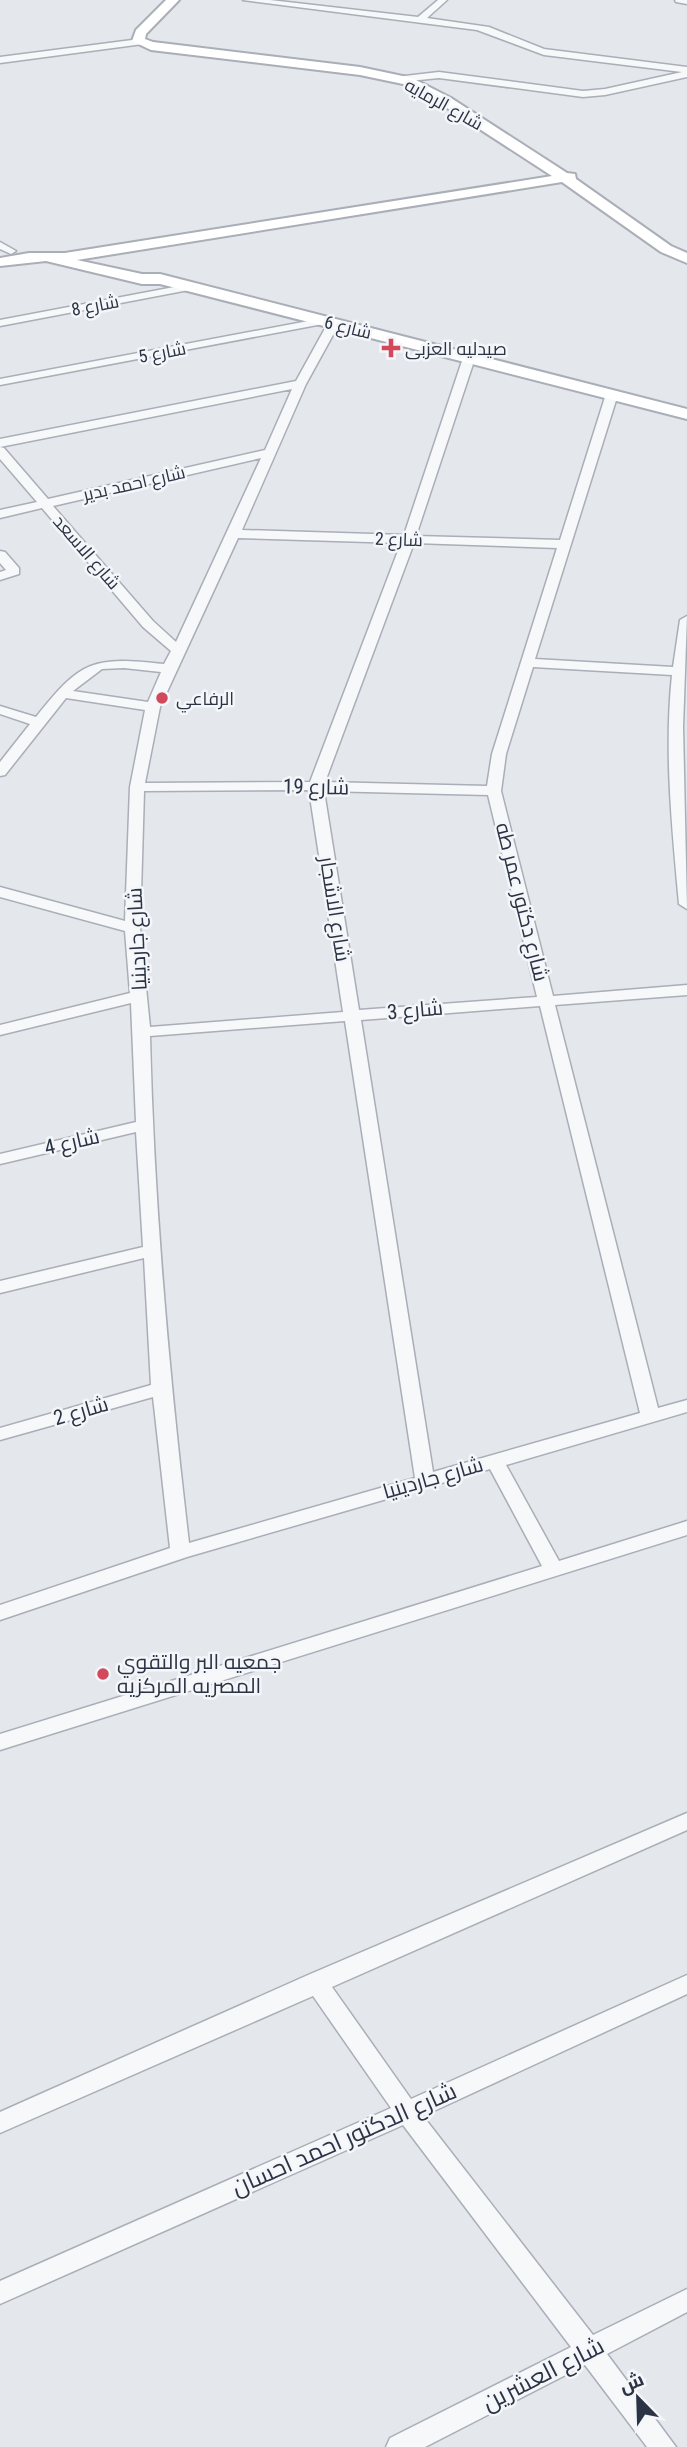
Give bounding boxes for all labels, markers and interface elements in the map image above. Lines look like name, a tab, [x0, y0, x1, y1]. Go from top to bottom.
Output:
street label: شارع الرمايه	[400, 74, 487, 136]
street label: شارع 8	[69, 290, 121, 322]
street label: شارع 6	[322, 311, 374, 345]
street label: شارع 5	[136, 337, 188, 369]
place label: صيدليه العزبى	[405, 338, 507, 360]
marker: صيدليه العزبى	[383, 340, 399, 356]
street label: شارع احمد بدير	[80, 461, 188, 507]
street label: شارع الاسعد	[48, 511, 125, 595]
street label: شارع 2	[375, 528, 423, 552]
place label: الرفاعي	[176, 688, 234, 713]
marker: الرفاعي	[154, 690, 170, 706]
street label: شارع 19	[283, 774, 349, 802]
street label: شارع دكتور عمر طه	[489, 820, 553, 984]
street label: شارع الاشجار	[313, 854, 355, 964]
street label: شارع جاردينيا	[122, 887, 154, 991]
street label: شارع 3	[386, 996, 444, 1026]
street label: شارع 4	[42, 1124, 102, 1162]
street label: شارع 2	[51, 1392, 112, 1432]
street label: شارع جاردينيا	[380, 1452, 486, 1506]
place label: جمعيه البر والتقوي المصريه المركزيه	[117, 1650, 281, 1698]
marker: جمعيه البر والتقوي المصريه المركزيه	[95, 1666, 111, 1682]
street label: شارع الدكتور احمد احسان	[227, 2077, 462, 2203]
street label: شارع العشرين	[477, 2331, 609, 2418]
north arrow	[603, 2363, 673, 2433]
text: ش	[616, 2367, 647, 2398]

